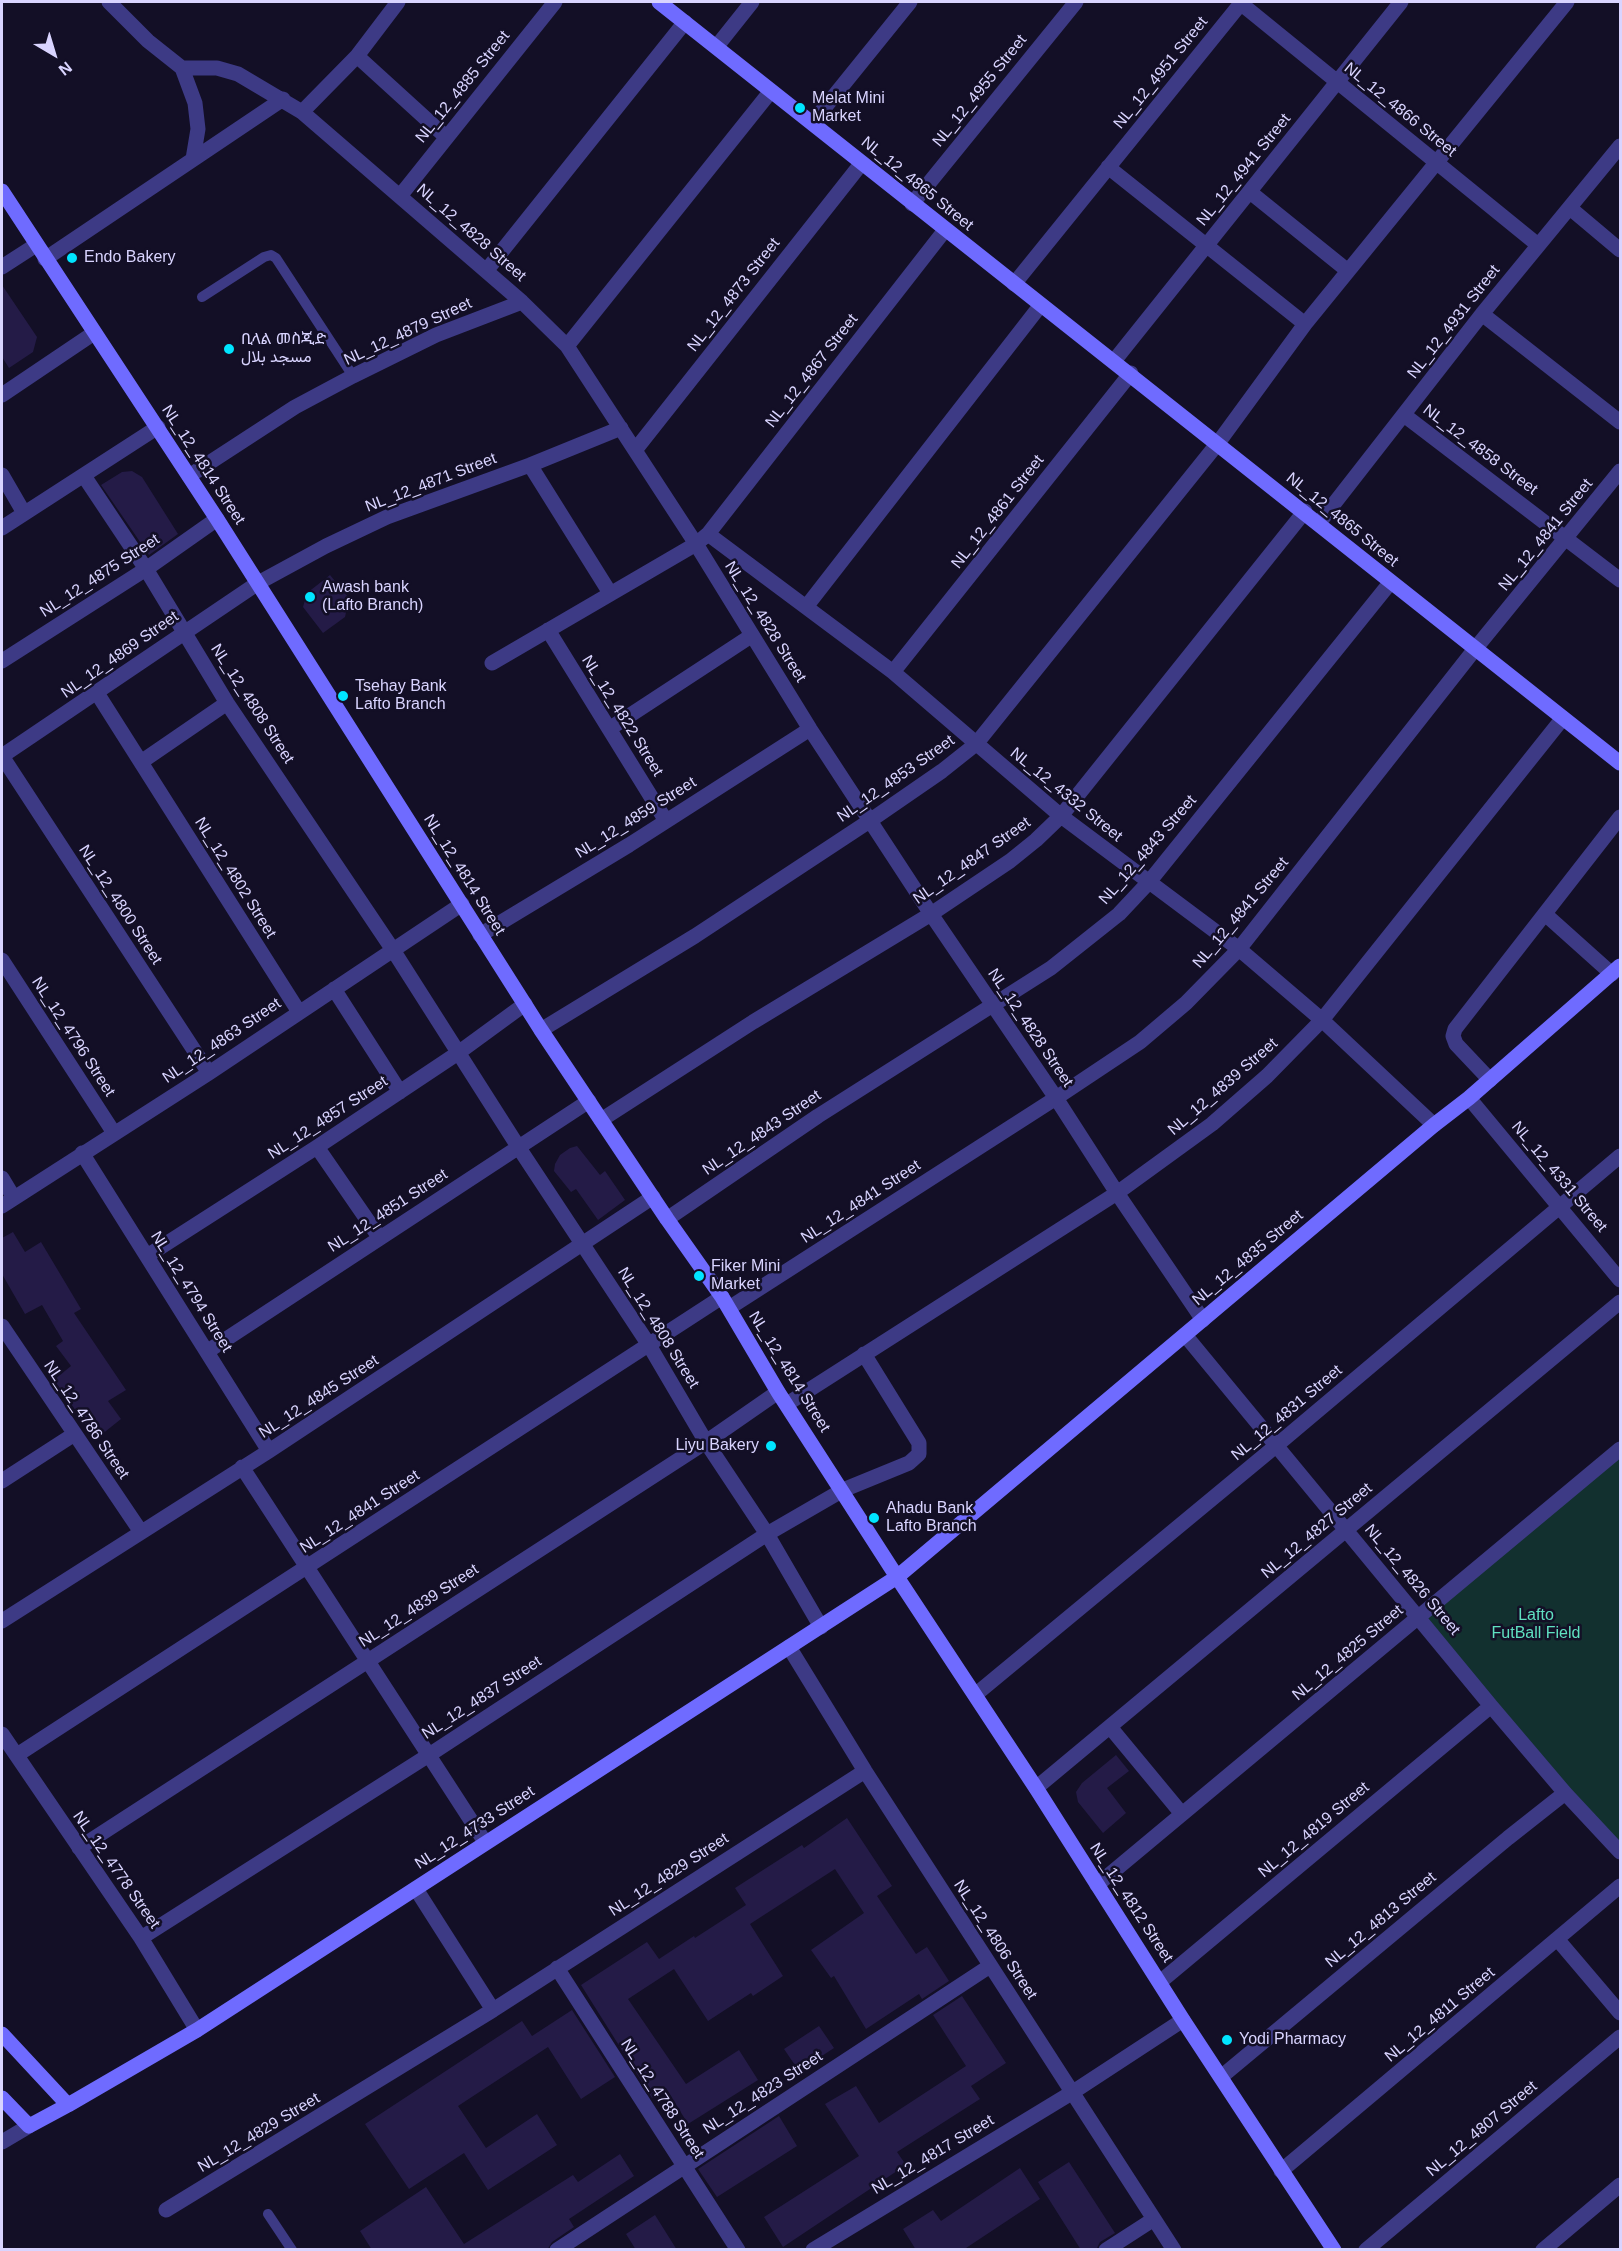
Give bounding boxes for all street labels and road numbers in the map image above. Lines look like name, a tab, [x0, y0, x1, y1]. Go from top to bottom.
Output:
street label: NL_12_4951 Street	[1110, 13, 1212, 133]
street label: NL_12_4885 Street	[412, 27, 514, 147]
street label: NL_12_4955 Street	[929, 31, 1031, 151]
street label: NL_12_4866 Street	[1340, 59, 1460, 161]
street label: NL_12_4941 Street	[1193, 110, 1295, 230]
street label: NL_12_4865 Street	[857, 133, 977, 235]
street label: NL_12_4828 Street	[412, 180, 530, 286]
street label: NL_12_4873 Street	[684, 234, 784, 356]
street label: NL_12_4931 Street	[1404, 261, 1504, 383]
street label: NL_12_4879 Street	[341, 294, 475, 370]
street label: NL_12_4867 Street	[762, 310, 862, 432]
street label: NL_12_4858 Street	[1419, 401, 1541, 499]
street label: NL_12_4814 Street	[157, 402, 249, 528]
street label: NL_12_4871 Street	[363, 449, 499, 517]
street label: NL_12_4861 Street	[948, 451, 1048, 573]
street label: NL_12_4865 Street	[1282, 469, 1402, 571]
street label: NL_12_4841 Street	[1495, 475, 1597, 595]
street label: NL_12_4875 Street	[37, 530, 163, 622]
street label: NL_12_4828 Street	[720, 558, 810, 686]
street label: NL_12_4869 Street	[58, 607, 182, 703]
street label: NL_12_4808 Street	[206, 641, 298, 767]
street label: NL_12_4822 Street	[577, 652, 667, 780]
street label: NL_12_4853 Street	[834, 731, 958, 827]
street label: NL_12_4332 Street	[1006, 744, 1126, 846]
street label: NL_12_4859 Street	[572, 773, 700, 863]
street label: NL_12_4843 Street	[1095, 791, 1201, 909]
street label: NL_12_4814 Street	[419, 811, 509, 939]
street label: NL_12_4847 Street	[910, 813, 1034, 909]
street label: NL_12_4802 Street	[190, 814, 280, 942]
street label: NL_12_4800 Street	[74, 842, 166, 968]
street label: NL_12_4841 Street	[1189, 854, 1293, 972]
street label: NL_12_4828 Street	[983, 965, 1077, 1091]
street label: NL_12_4796 Street	[27, 974, 119, 1100]
street label: NL_12_4863 Street	[159, 994, 285, 1088]
street label: NL_12_4839 Street	[1164, 1034, 1282, 1140]
street label: NL_12_4857 Street	[265, 1072, 391, 1164]
street label: NL_12_4843 Street	[699, 1086, 825, 1180]
street label: NL_12_4331 Street	[1507, 1118, 1611, 1236]
street label: NL_12_4841 Street	[798, 1156, 924, 1248]
street label: NL_12_4851 Street	[325, 1165, 451, 1257]
street label: NL_12_4835 Street	[1189, 1206, 1307, 1310]
street label: NL_12_4794 Street	[146, 1228, 236, 1356]
street label: NL_12_4808 Street	[613, 1264, 703, 1392]
street label: NL_12_4814 Street	[744, 1308, 834, 1436]
street label: NL_12_4845 Street	[256, 1351, 382, 1443]
street label: NL_12_4786 Street	[39, 1357, 133, 1483]
street label: NL_12_4831 Street	[1228, 1361, 1346, 1465]
street label: NL_12_4841 Street	[297, 1466, 423, 1558]
street label: NL_12_4827 Street	[1258, 1479, 1376, 1583]
street label: NL_12_4826 Street	[1360, 1521, 1464, 1639]
street label: NL_12_4839 Street	[356, 1560, 482, 1652]
street label: NL_12_4825 Street	[1289, 1601, 1407, 1705]
street label: NL_12_4837 Street	[419, 1652, 545, 1744]
street label: NL_12_4819 Street	[1255, 1778, 1373, 1882]
street label: NL_12_4733 Street	[412, 1782, 538, 1874]
street label: NL_12_4778 Street	[68, 1808, 164, 1932]
street label: NL_12_4829 Street	[606, 1829, 732, 1921]
street label: NL_12_4812 Street	[1085, 1840, 1177, 1966]
street label: NL_12_4813 Street	[1322, 1868, 1440, 1972]
street label: NL_12_4806 Street	[949, 1877, 1041, 2003]
street label: NL_12_4811 Street	[1381, 1963, 1499, 2067]
street label: NL_12_4788 Street	[616, 2036, 708, 2162]
street label: NL_12_4823 Street	[700, 2047, 826, 2139]
street label: NL_12_4807 Street	[1423, 2077, 1541, 2181]
street label: NL_12_4829 Street	[195, 2089, 323, 2177]
street label: NL_12_4817 Street	[869, 2111, 997, 2199]

